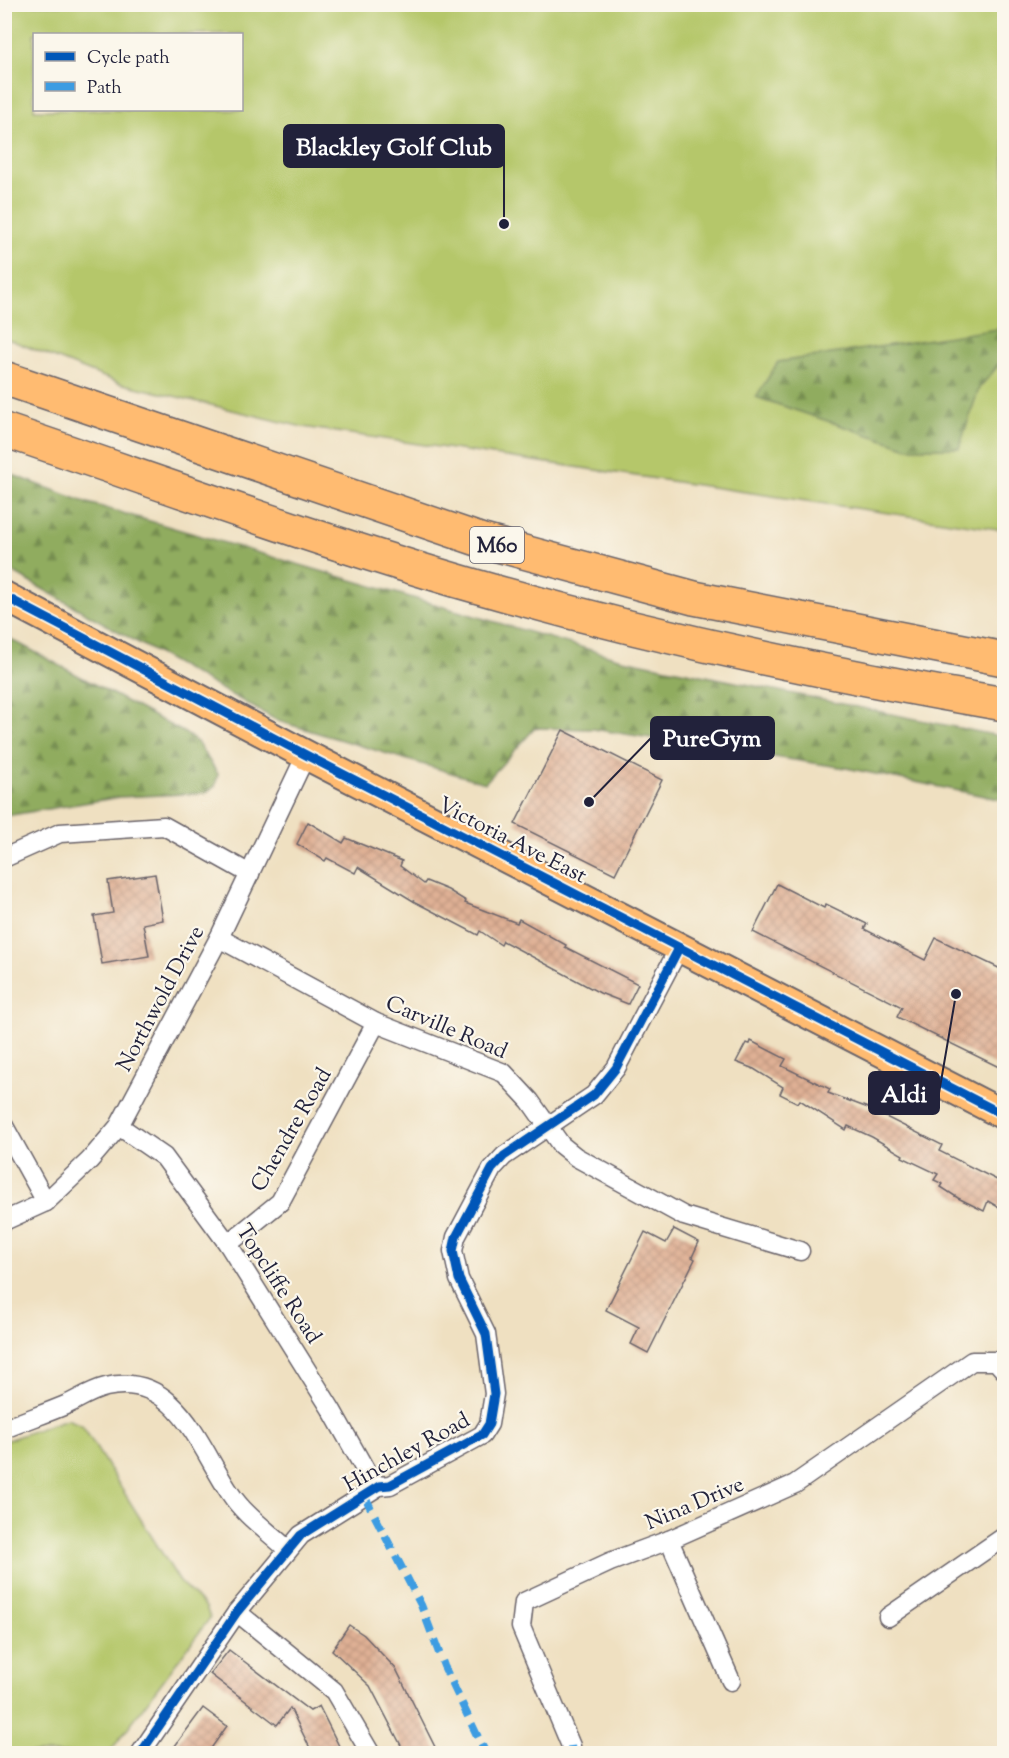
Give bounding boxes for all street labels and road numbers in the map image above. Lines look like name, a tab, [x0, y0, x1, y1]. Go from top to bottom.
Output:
road number: M60	[470, 527, 524, 563]
street label: Victoria Ave East	[432, 790, 592, 893]
street label: Northwold Drive	[110, 921, 214, 1078]
street label: Carville Road	[380, 989, 512, 1069]
street label: Chendre Road	[244, 1063, 341, 1198]
street label: Topcliffe Road	[227, 1218, 328, 1351]
street label: Hinchley Road	[338, 1406, 476, 1502]
street label: Nina Drive	[641, 1470, 750, 1540]

